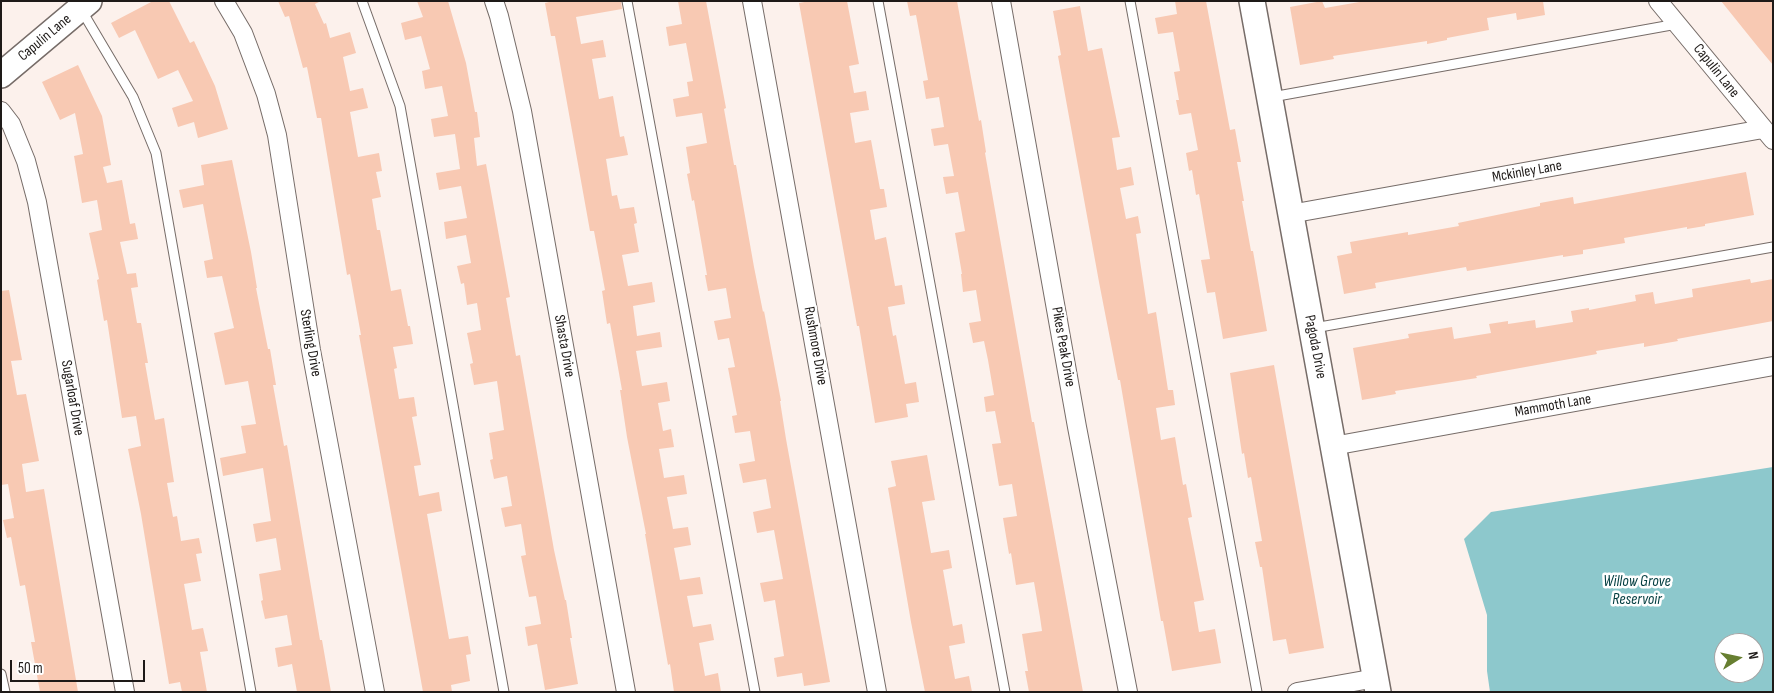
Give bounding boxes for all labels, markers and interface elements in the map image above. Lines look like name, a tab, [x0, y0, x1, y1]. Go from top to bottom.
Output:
street label: Capulin Lane	[15, 11, 75, 65]
street label: Capulin Lane	[1689, 41, 1743, 101]
street label: Mckinley Lane	[1491, 157, 1563, 187]
street label: Rushmore Drive	[799, 305, 831, 387]
street label: Pikes Peak Drive	[1047, 306, 1079, 388]
street label: Sterling Drive	[295, 308, 325, 378]
street label: Shasta Drive	[550, 313, 578, 379]
street label: Pagoda Drive	[1300, 314, 1330, 380]
street label: Sugarloaf Drive	[57, 359, 87, 437]
street label: Mammoth Lane	[1513, 390, 1593, 422]
water label: Willow Grove Reservoir	[1603, 572, 1671, 610]
north arrow	[1714, 633, 1764, 683]
scale bar	[12, 650, 148, 682]
text: N	[1744, 650, 1762, 661]
text: 50 m	[18, 659, 43, 678]

